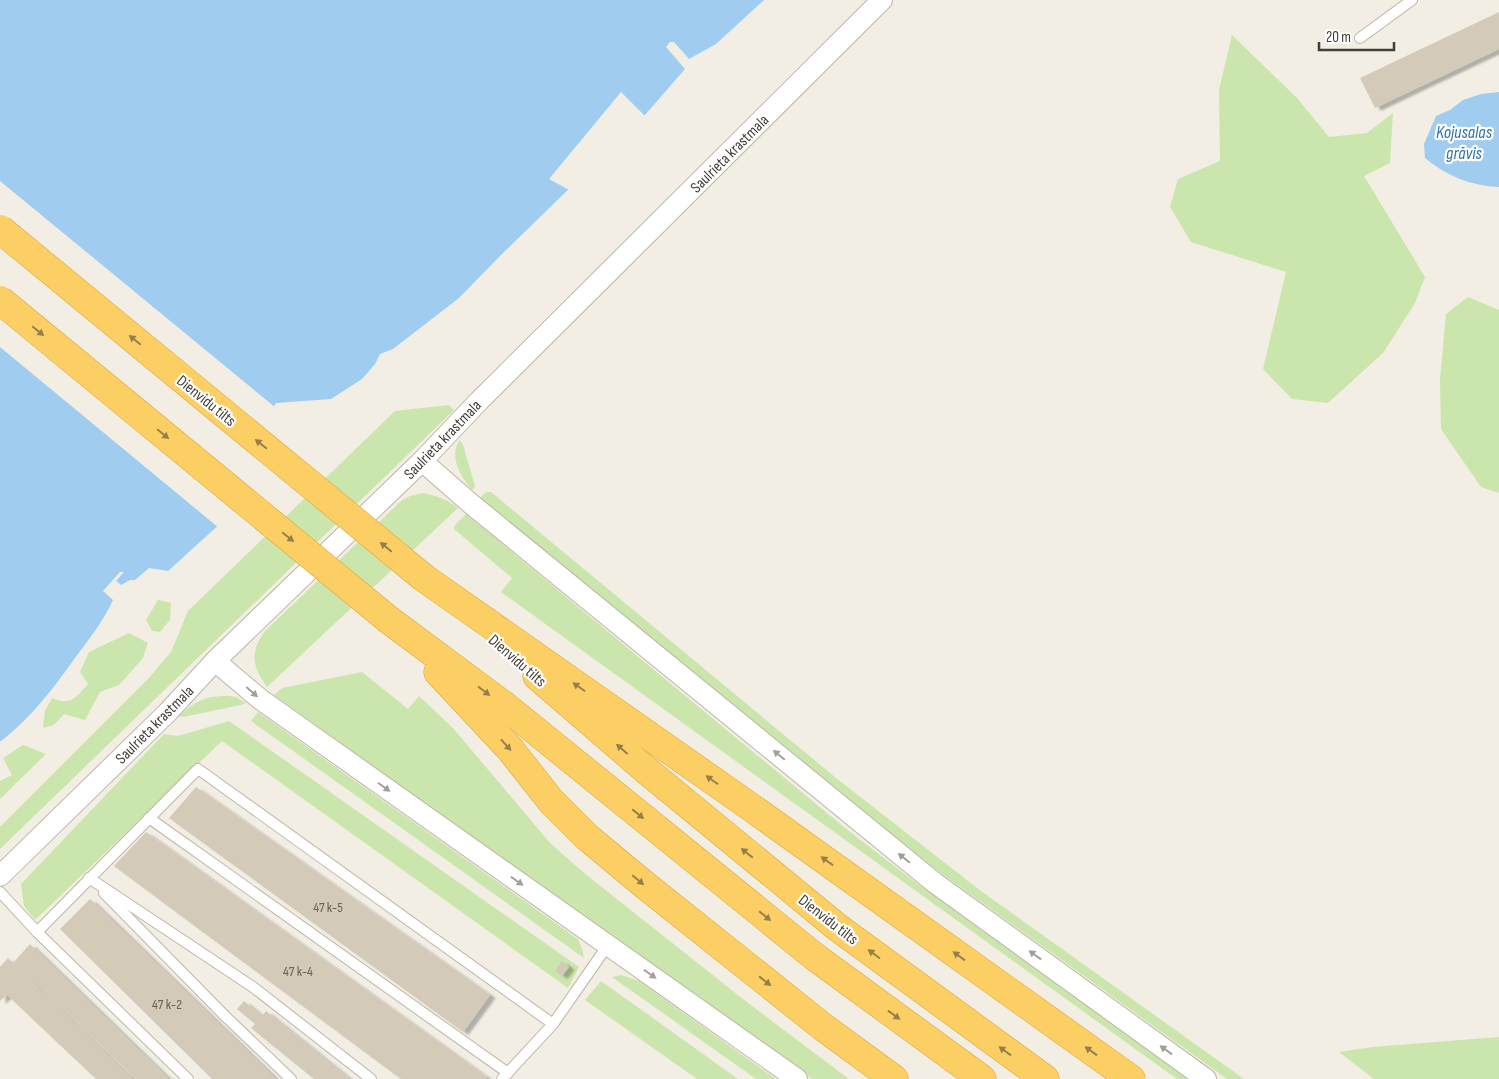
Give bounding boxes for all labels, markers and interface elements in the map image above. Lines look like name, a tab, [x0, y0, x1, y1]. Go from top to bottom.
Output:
scale bar	[1319, 20, 1394, 52]
text: 20 m	[1326, 28, 1351, 47]
street label: Saulrieta krastmala	[687, 111, 773, 197]
water label: Kojusalas grāvis	[1436, 122, 1493, 164]
one-way arrow	[31, 325, 44, 336]
one-way arrow	[129, 335, 142, 346]
street label: Dienvidu tilts	[173, 372, 240, 431]
street label: Saulrieta krastmala	[400, 396, 486, 484]
one-way arrow	[156, 428, 169, 439]
one-way arrow	[254, 438, 267, 449]
one-way arrow	[282, 532, 295, 543]
one-way arrow	[380, 541, 393, 552]
street label: Dienvidu tilts	[484, 631, 550, 692]
street label: Saulrieta krastmala	[112, 682, 198, 768]
one-way arrow	[572, 682, 586, 692]
one-way arrow	[477, 686, 491, 696]
one-way arrow	[245, 687, 258, 698]
one-way arrow	[500, 739, 512, 751]
one-way arrow	[615, 744, 628, 755]
one-way arrow	[772, 750, 785, 761]
one-way arrow	[706, 775, 719, 785]
one-way arrow	[377, 782, 391, 792]
one-way arrow	[632, 809, 645, 820]
one-way arrow	[741, 847, 754, 858]
one-way arrow	[899, 852, 911, 864]
one-way arrow	[820, 856, 834, 866]
one-way arrow	[631, 874, 644, 885]
one-way arrow	[510, 875, 523, 886]
street label: Dienvidu tilts	[794, 891, 862, 949]
house number: 47 k-5	[313, 899, 343, 916]
one-way arrow	[758, 911, 771, 922]
one-way arrow	[867, 949, 881, 959]
one-way arrow	[1028, 950, 1042, 960]
one-way arrow	[952, 951, 966, 961]
house number: 47 k-4	[283, 963, 313, 980]
one-way arrow	[643, 969, 657, 979]
one-way arrow	[758, 976, 772, 986]
house number: 47 k-2	[152, 996, 182, 1013]
one-way arrow	[887, 1010, 901, 1020]
one-way arrow	[1160, 1045, 1173, 1056]
one-way arrow	[998, 1046, 1012, 1056]
one-way arrow	[1084, 1046, 1098, 1056]

